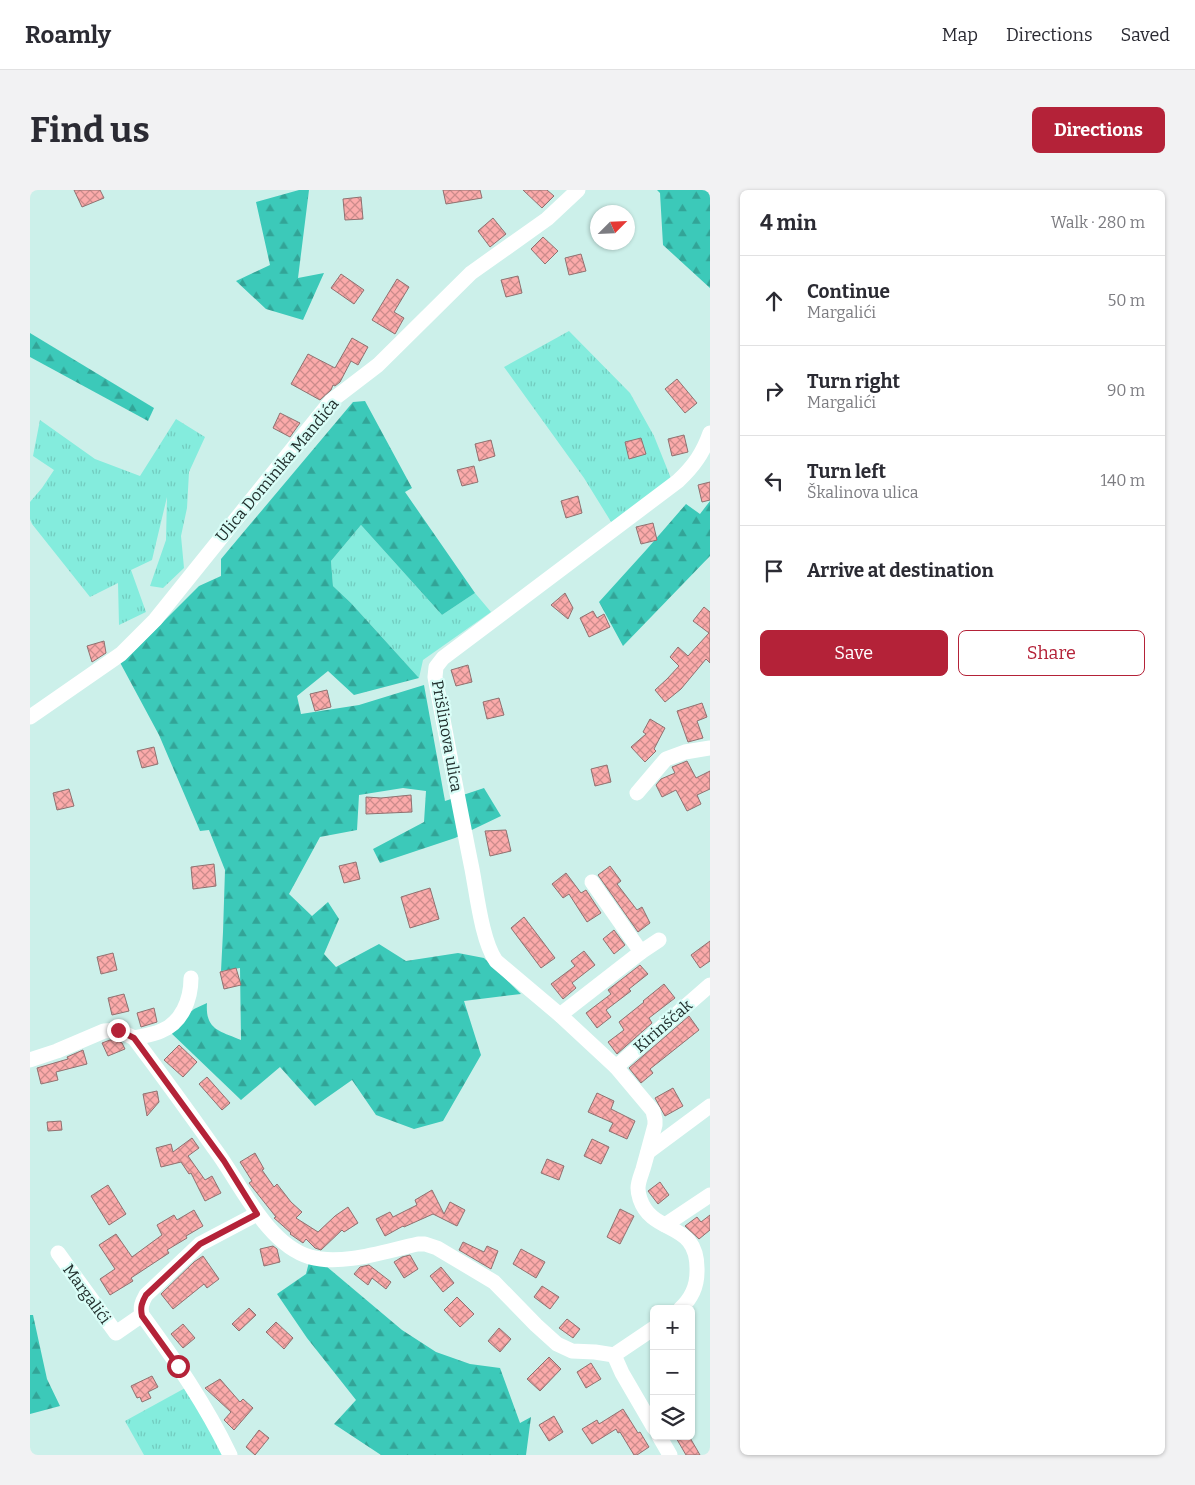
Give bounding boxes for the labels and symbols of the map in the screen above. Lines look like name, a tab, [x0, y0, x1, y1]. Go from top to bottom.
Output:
north arrow	[590, 205, 635, 250]
street label: Ulica Dominika Mandića	[212, 394, 343, 545]
street label: Prišlinova ulica	[428, 679, 466, 794]
street label: Kirinščak	[630, 995, 696, 1057]
route end	[107, 1019, 130, 1042]
street label: Margalići	[59, 1260, 115, 1328]
route start	[167, 1355, 190, 1378]

